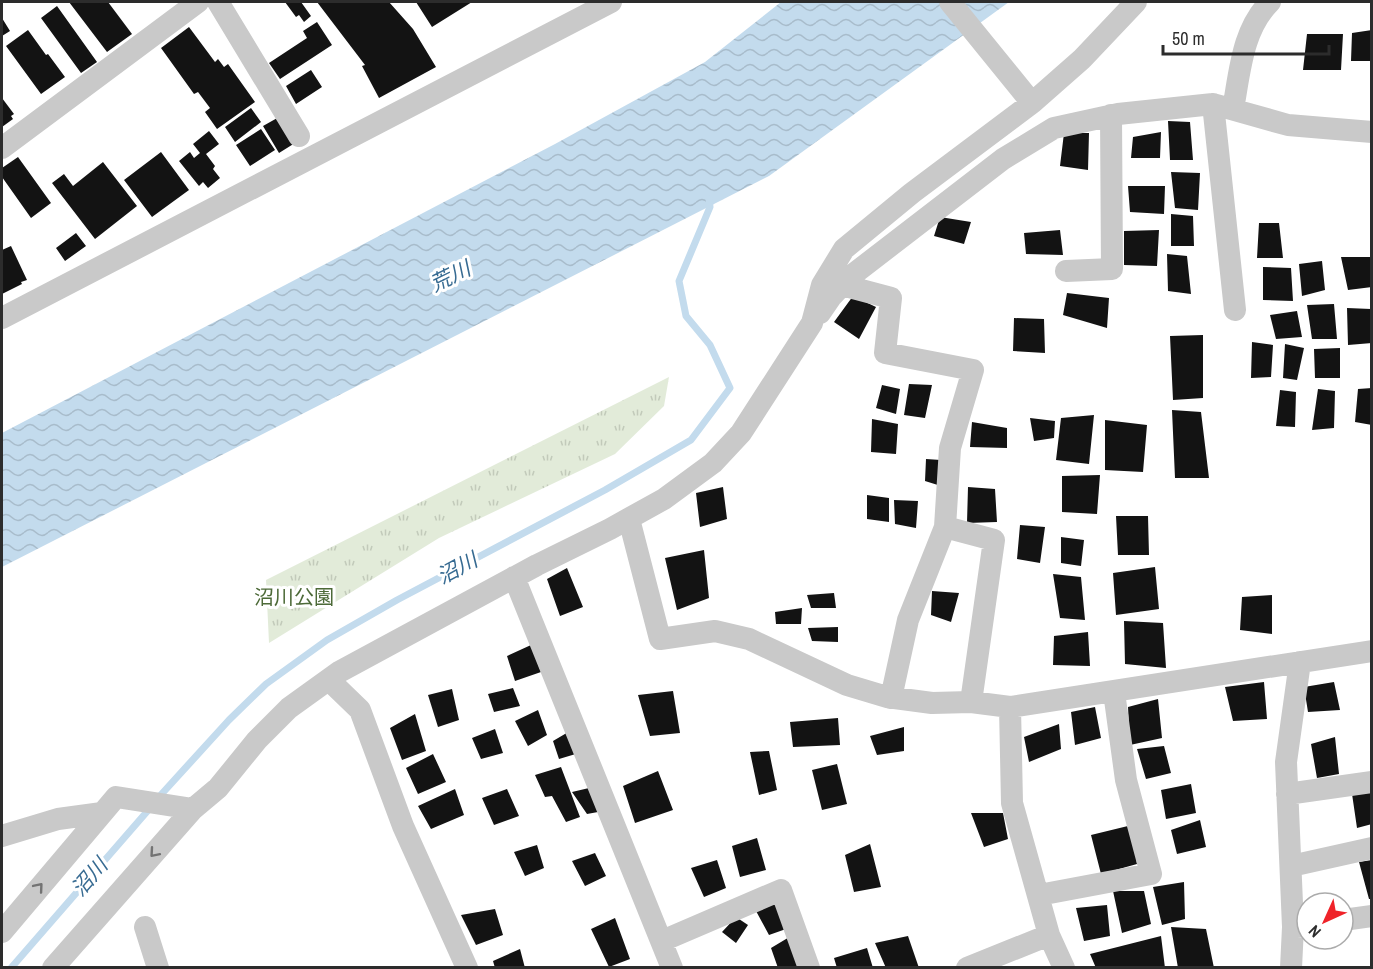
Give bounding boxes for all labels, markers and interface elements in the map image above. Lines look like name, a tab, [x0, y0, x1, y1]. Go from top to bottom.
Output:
scale bar	[1163, 18, 1330, 56]
text: 50 m	[1172, 26, 1205, 51]
water label: 荒川	[425, 253, 477, 298]
water label: 沼川	[432, 544, 484, 591]
park label: 沼川公園	[254, 583, 334, 610]
one-way arrow	[150, 846, 161, 857]
water label: 沼川	[64, 850, 115, 902]
one-way arrow	[32, 883, 43, 894]
north arrow	[1295, 891, 1355, 951]
text: N	[1303, 920, 1326, 943]

